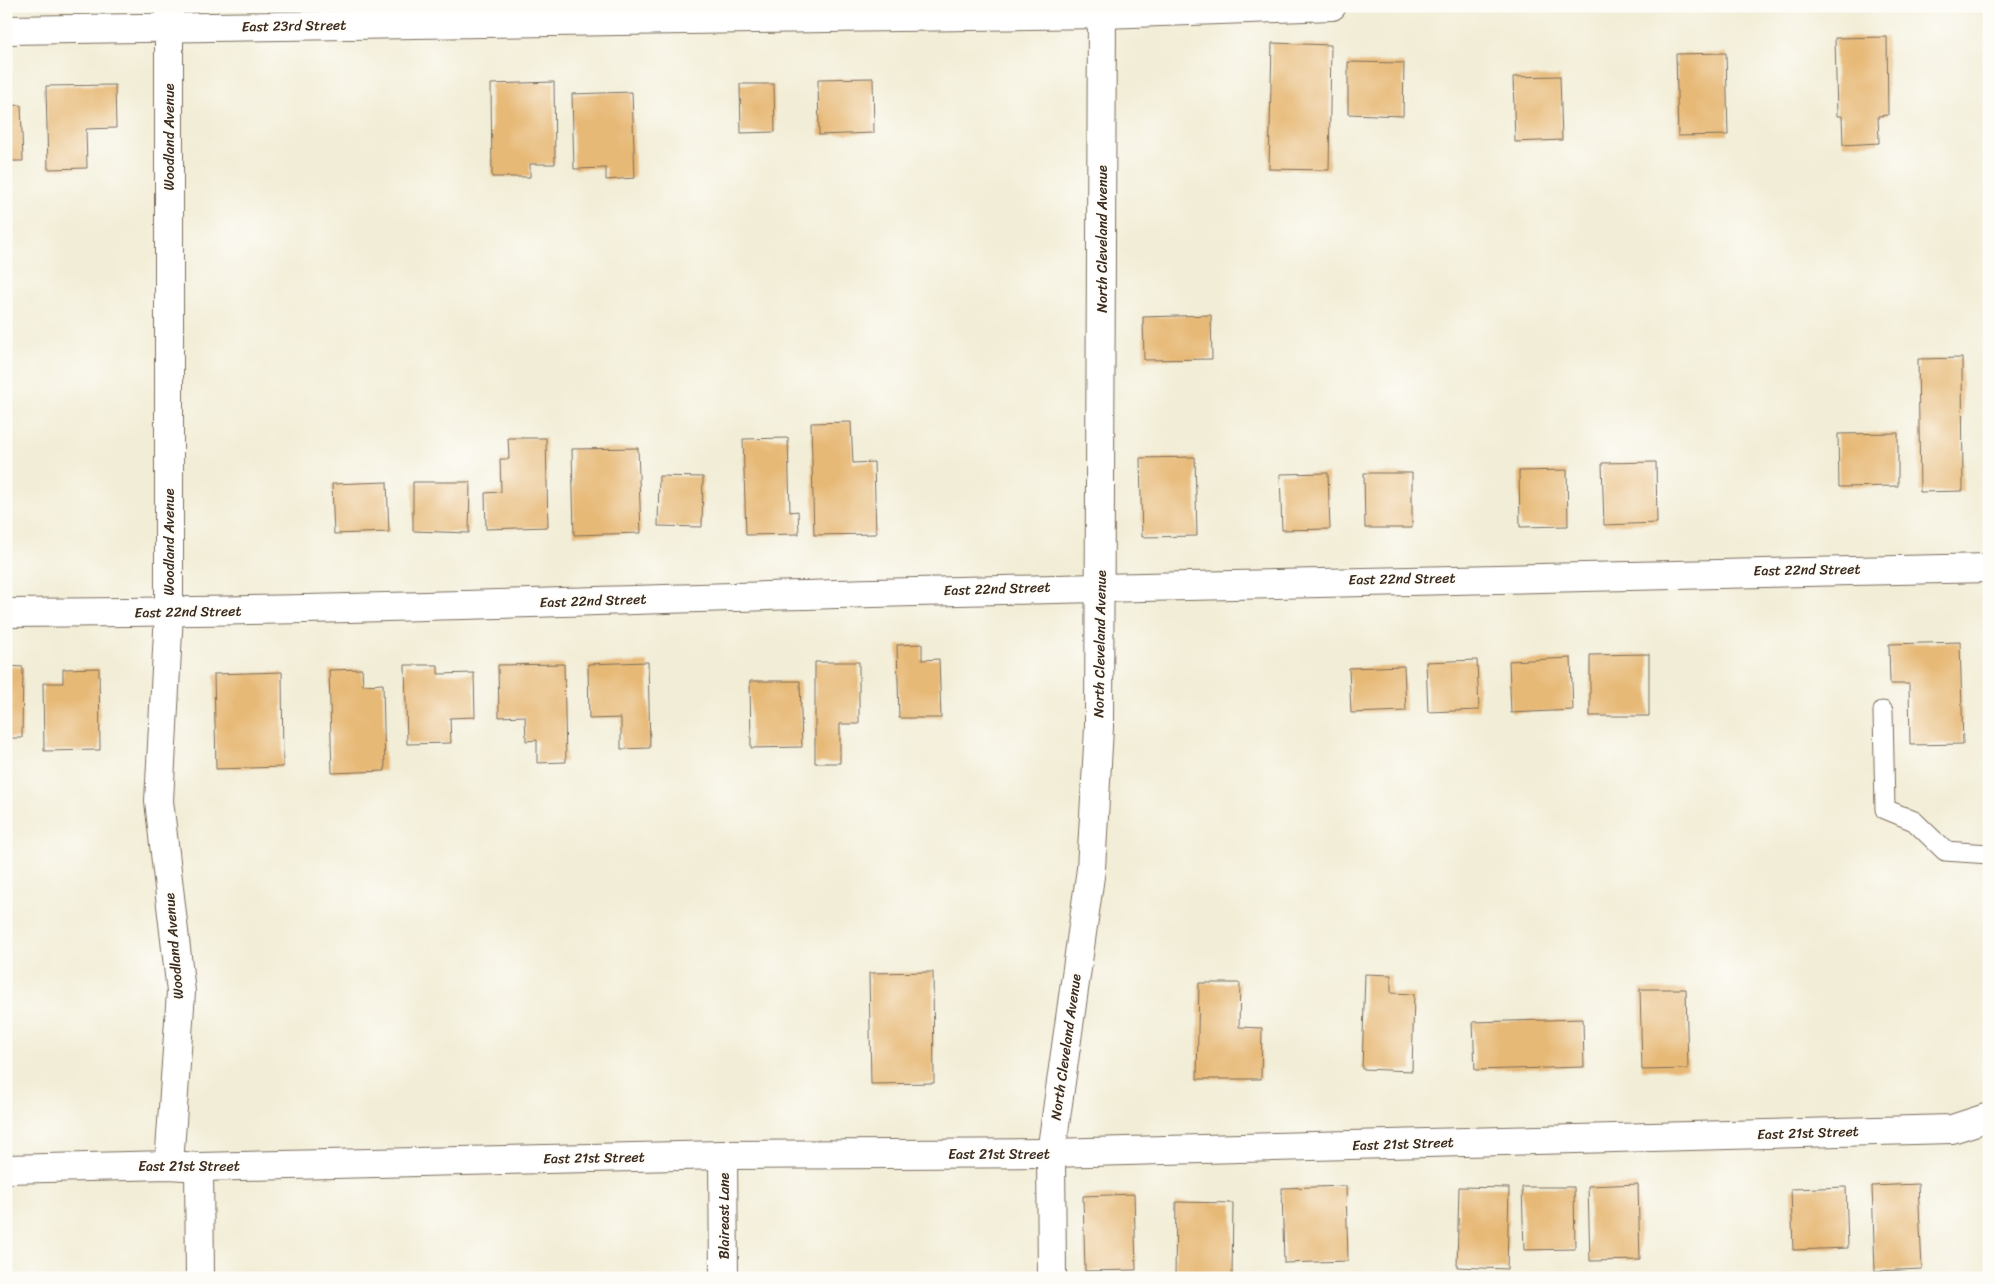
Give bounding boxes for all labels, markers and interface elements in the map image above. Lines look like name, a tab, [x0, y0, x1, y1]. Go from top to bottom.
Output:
street label: East 23rd Street	[241, 13, 347, 39]
street label: Woodland Avenue	[157, 83, 182, 190]
street label: North Cleveland Avenue	[1090, 165, 1115, 313]
street label: Woodland Avenue	[157, 488, 182, 595]
street label: East 22nd Street	[1753, 557, 1861, 583]
street label: East 22nd Street	[1348, 566, 1456, 592]
street label: North Cleveland Avenue	[1086, 570, 1114, 718]
street label: East 22nd Street	[943, 575, 1051, 603]
street label: East 22nd Street	[539, 587, 647, 615]
street label: East 22nd Street	[134, 599, 242, 625]
street label: Woodland Avenue	[157, 891, 191, 1000]
street label: North Cleveland Avenue	[1043, 972, 1089, 1122]
street label: East 21st Street	[1757, 1119, 1859, 1147]
street label: East 21st Street	[1352, 1130, 1454, 1158]
street label: East 21st Street	[948, 1142, 1050, 1167]
street label: East 21st Street	[543, 1145, 645, 1171]
street label: East 21st Street	[138, 1154, 240, 1179]
street label: Blaireast Lane	[712, 1172, 737, 1259]

